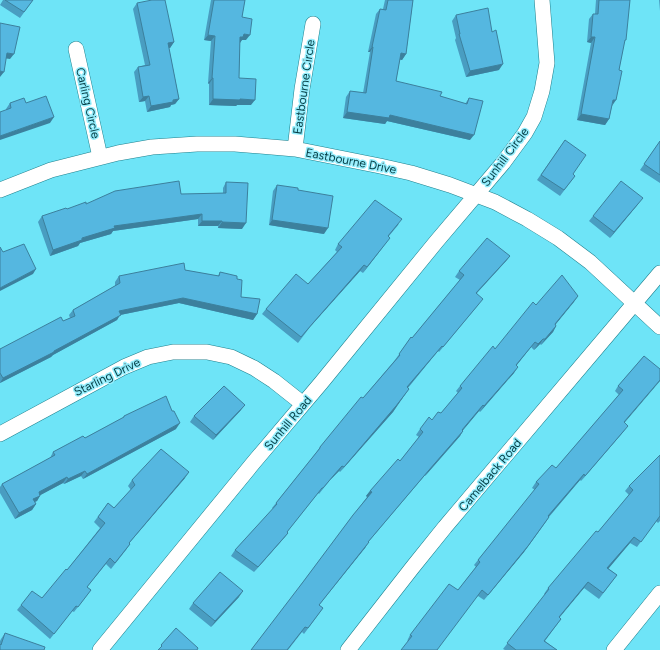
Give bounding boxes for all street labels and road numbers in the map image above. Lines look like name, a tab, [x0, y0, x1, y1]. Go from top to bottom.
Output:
street label: Eastbourne Circle	[290, 38, 318, 135]
street label: Carling Circle	[73, 66, 103, 140]
street label: Sunhill Circle	[478, 125, 532, 189]
street label: Eastbourne Drive	[304, 145, 398, 177]
street label: Starling Drive	[72, 355, 143, 399]
street label: Sunhill Road	[261, 393, 315, 453]
street label: Camelback Road	[456, 436, 524, 514]

